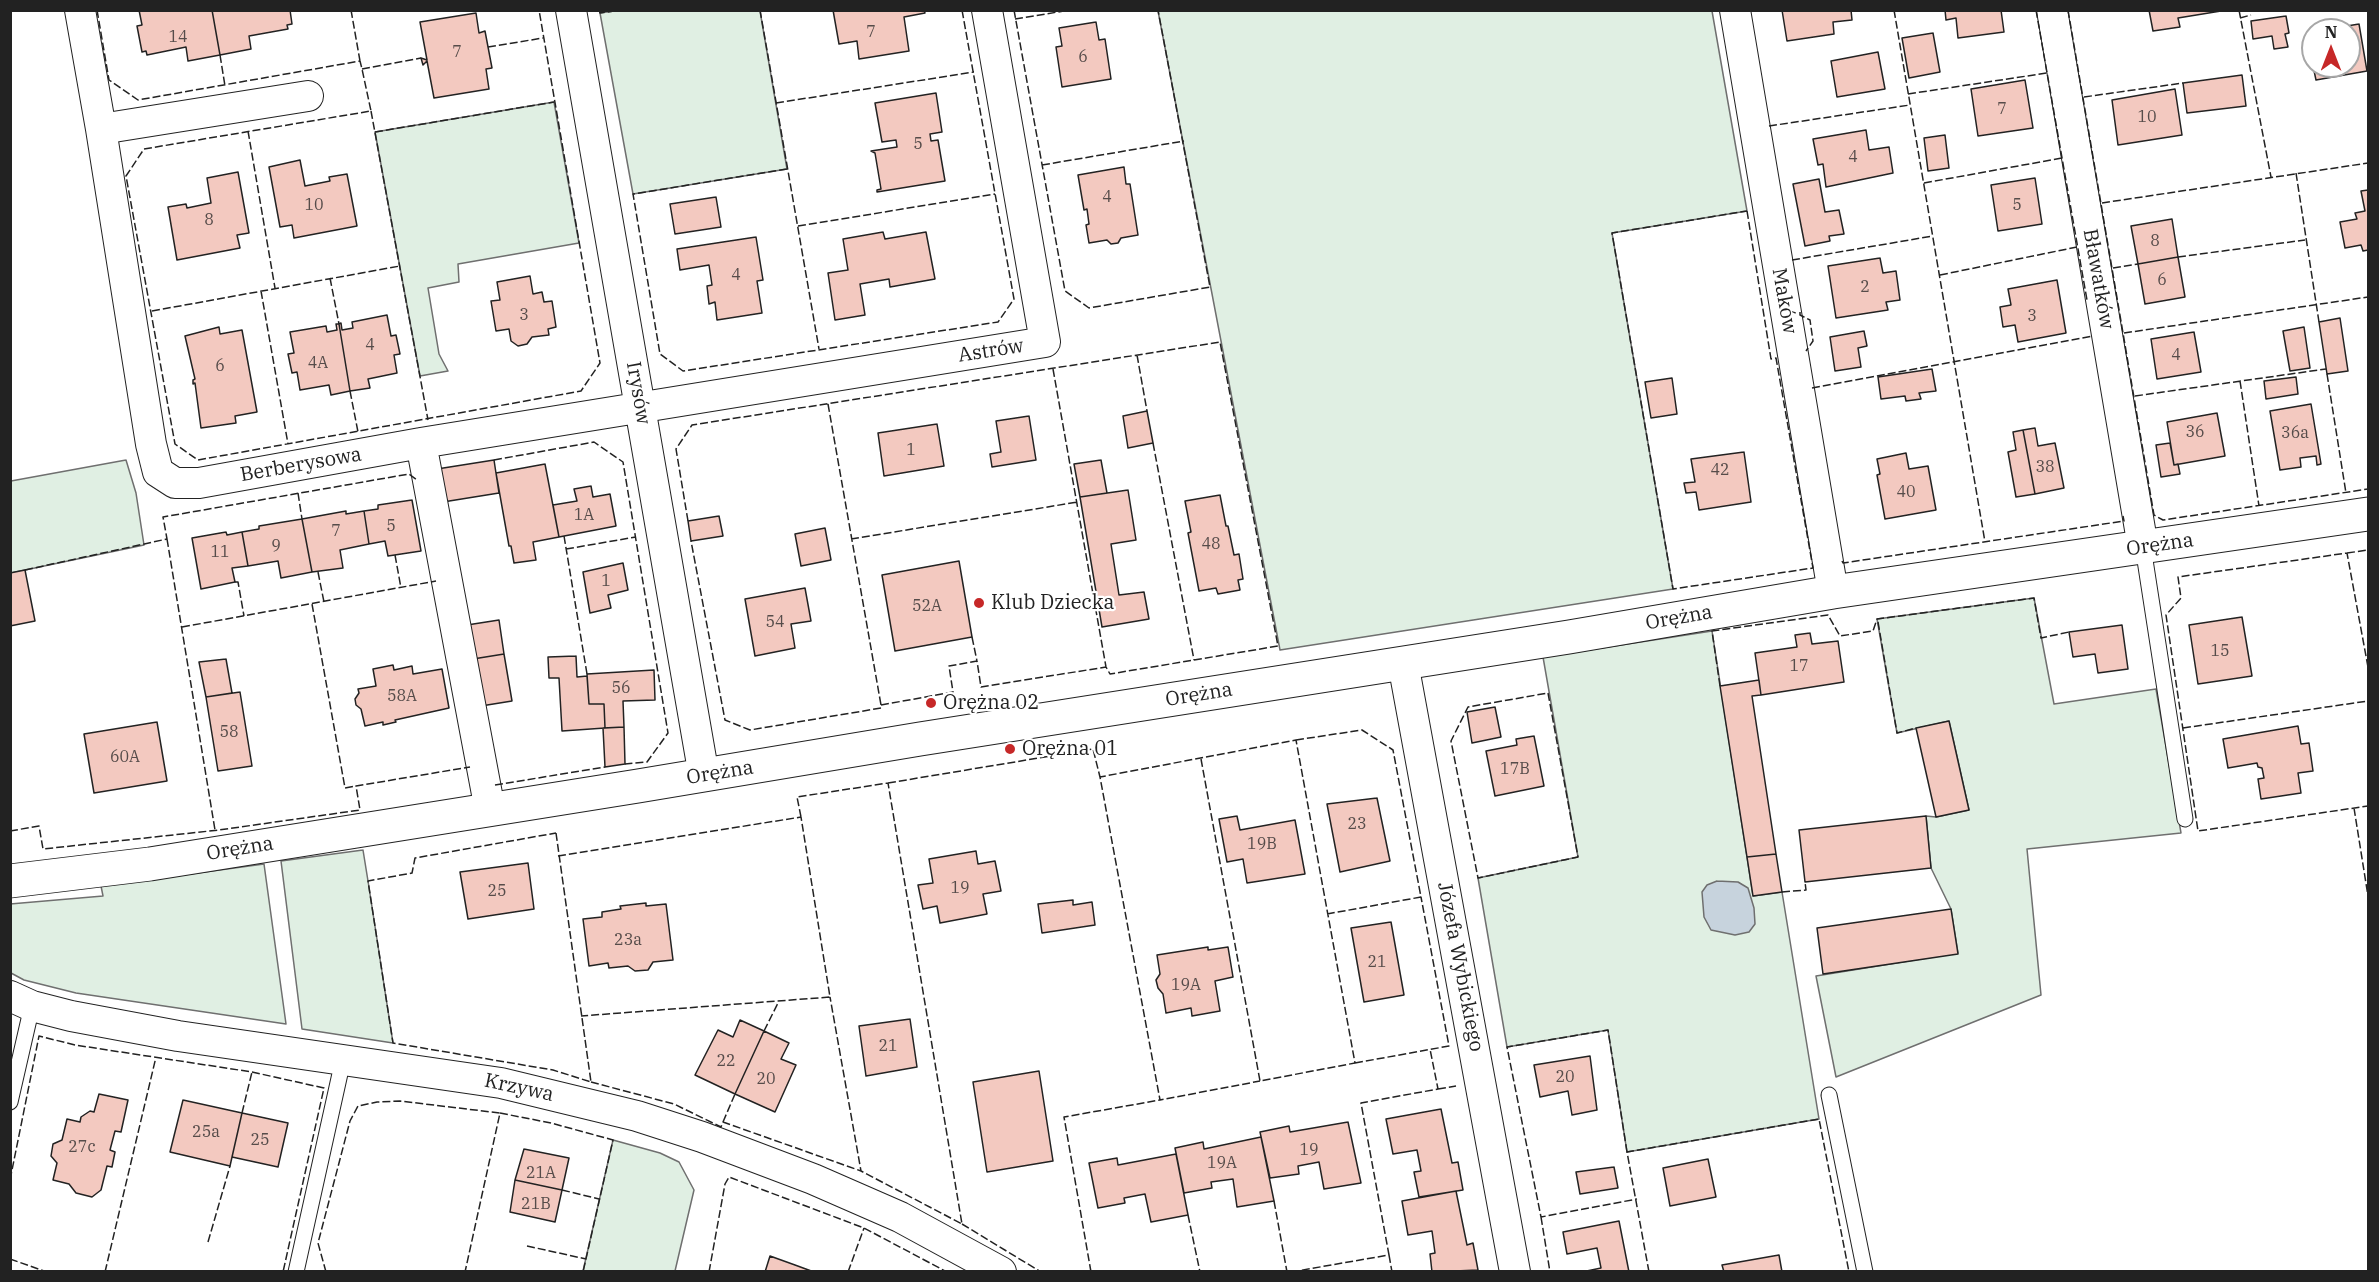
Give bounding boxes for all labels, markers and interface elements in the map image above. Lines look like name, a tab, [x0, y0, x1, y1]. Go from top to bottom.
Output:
north arrow	[2301, 18, 2361, 78]
house number: 7	[866, 22, 876, 42]
text: N	[2325, 22, 2337, 42]
house number: 14	[168, 27, 188, 47]
house number: 7	[452, 42, 462, 62]
house number: 6	[1078, 47, 1088, 67]
house number: 7	[1997, 99, 2007, 119]
house number: 10	[2137, 107, 2157, 127]
house number: 5	[913, 134, 923, 154]
house number: 4	[1848, 147, 1858, 167]
house number: 4	[1102, 187, 1112, 207]
house number: 10	[304, 195, 324, 215]
house number: 5	[2012, 195, 2022, 215]
house number: 8	[204, 210, 214, 230]
street label: Bławatków	[2077, 227, 2119, 331]
house number: 8	[2150, 231, 2160, 251]
house number: 4	[731, 265, 741, 285]
street label: Maków	[1766, 266, 1802, 336]
house number: 6	[2157, 270, 2167, 290]
house number: 2	[1860, 277, 1870, 297]
house number: 3	[519, 305, 529, 325]
house number: 3	[2027, 306, 2037, 326]
street label: Astrów	[957, 334, 1025, 368]
house number: 4	[365, 335, 375, 355]
house number: 4	[2171, 345, 2181, 365]
house number: 4A	[308, 353, 328, 373]
house number: 6	[215, 356, 225, 376]
street label: Irysów	[621, 360, 655, 426]
house number: 36	[2185, 422, 2205, 442]
house number: 36a	[2281, 423, 2309, 443]
house number: 1	[906, 440, 916, 460]
street label: Berberysowa	[238, 442, 364, 488]
house number: 38	[2035, 457, 2055, 477]
house number: 42	[1710, 460, 1730, 480]
house number: 40	[1896, 482, 1916, 502]
house number: 1A	[574, 505, 594, 525]
house number: 5	[386, 516, 396, 536]
house number: 7	[331, 521, 341, 541]
street label: Orężna	[2125, 528, 2195, 562]
house number: 48	[1201, 534, 1221, 554]
house number: 9	[271, 536, 281, 556]
house number: 11	[210, 542, 230, 562]
house number: 1	[601, 571, 611, 591]
place label: Klub Dziecka	[991, 591, 1114, 615]
house number: 52A	[912, 596, 942, 616]
marker: Klub Dziecka	[972, 596, 986, 610]
street label: Orężna	[1644, 600, 1714, 636]
house number: 54	[765, 612, 785, 632]
house number: 15	[2210, 641, 2230, 661]
house number: 17	[1789, 656, 1809, 676]
house number: 56	[611, 678, 631, 698]
street label: Orężna	[1164, 678, 1234, 712]
house number: 58A	[387, 686, 417, 706]
place label: Orężna 02	[943, 691, 1039, 715]
marker: Orężna 02	[924, 696, 938, 710]
house number: 58	[219, 722, 239, 742]
place label: Orężna 01	[1022, 737, 1118, 761]
marker: Orężna 01	[1003, 742, 1017, 756]
house number: 60A	[110, 747, 140, 767]
street label: Orężna	[685, 756, 755, 790]
house number: 17B	[1500, 759, 1530, 779]
house number: 23	[1347, 814, 1367, 834]
street label: Orężna	[205, 832, 275, 866]
house number: 19B	[1247, 834, 1277, 854]
house number: 19	[950, 878, 970, 898]
street label: Józefa Wybickiego	[1432, 880, 1488, 1054]
house number: 25	[487, 881, 507, 901]
house number: 23a	[614, 930, 642, 950]
house number: 21	[1367, 952, 1387, 972]
house number: 19A	[1171, 975, 1201, 995]
house number: 21	[878, 1036, 898, 1056]
house number: 22	[716, 1051, 736, 1071]
house number: 20	[1555, 1067, 1575, 1087]
street label: Krzywa	[482, 1069, 556, 1107]
house number: 20	[756, 1069, 776, 1089]
house number: 25a	[192, 1122, 220, 1142]
house number: 25	[250, 1130, 270, 1150]
house number: 27c	[68, 1137, 96, 1157]
house number: 19	[1299, 1140, 1319, 1160]
house number: 19A	[1207, 1153, 1237, 1173]
house number: 21A	[526, 1163, 556, 1183]
house number: 21B	[521, 1194, 551, 1214]

